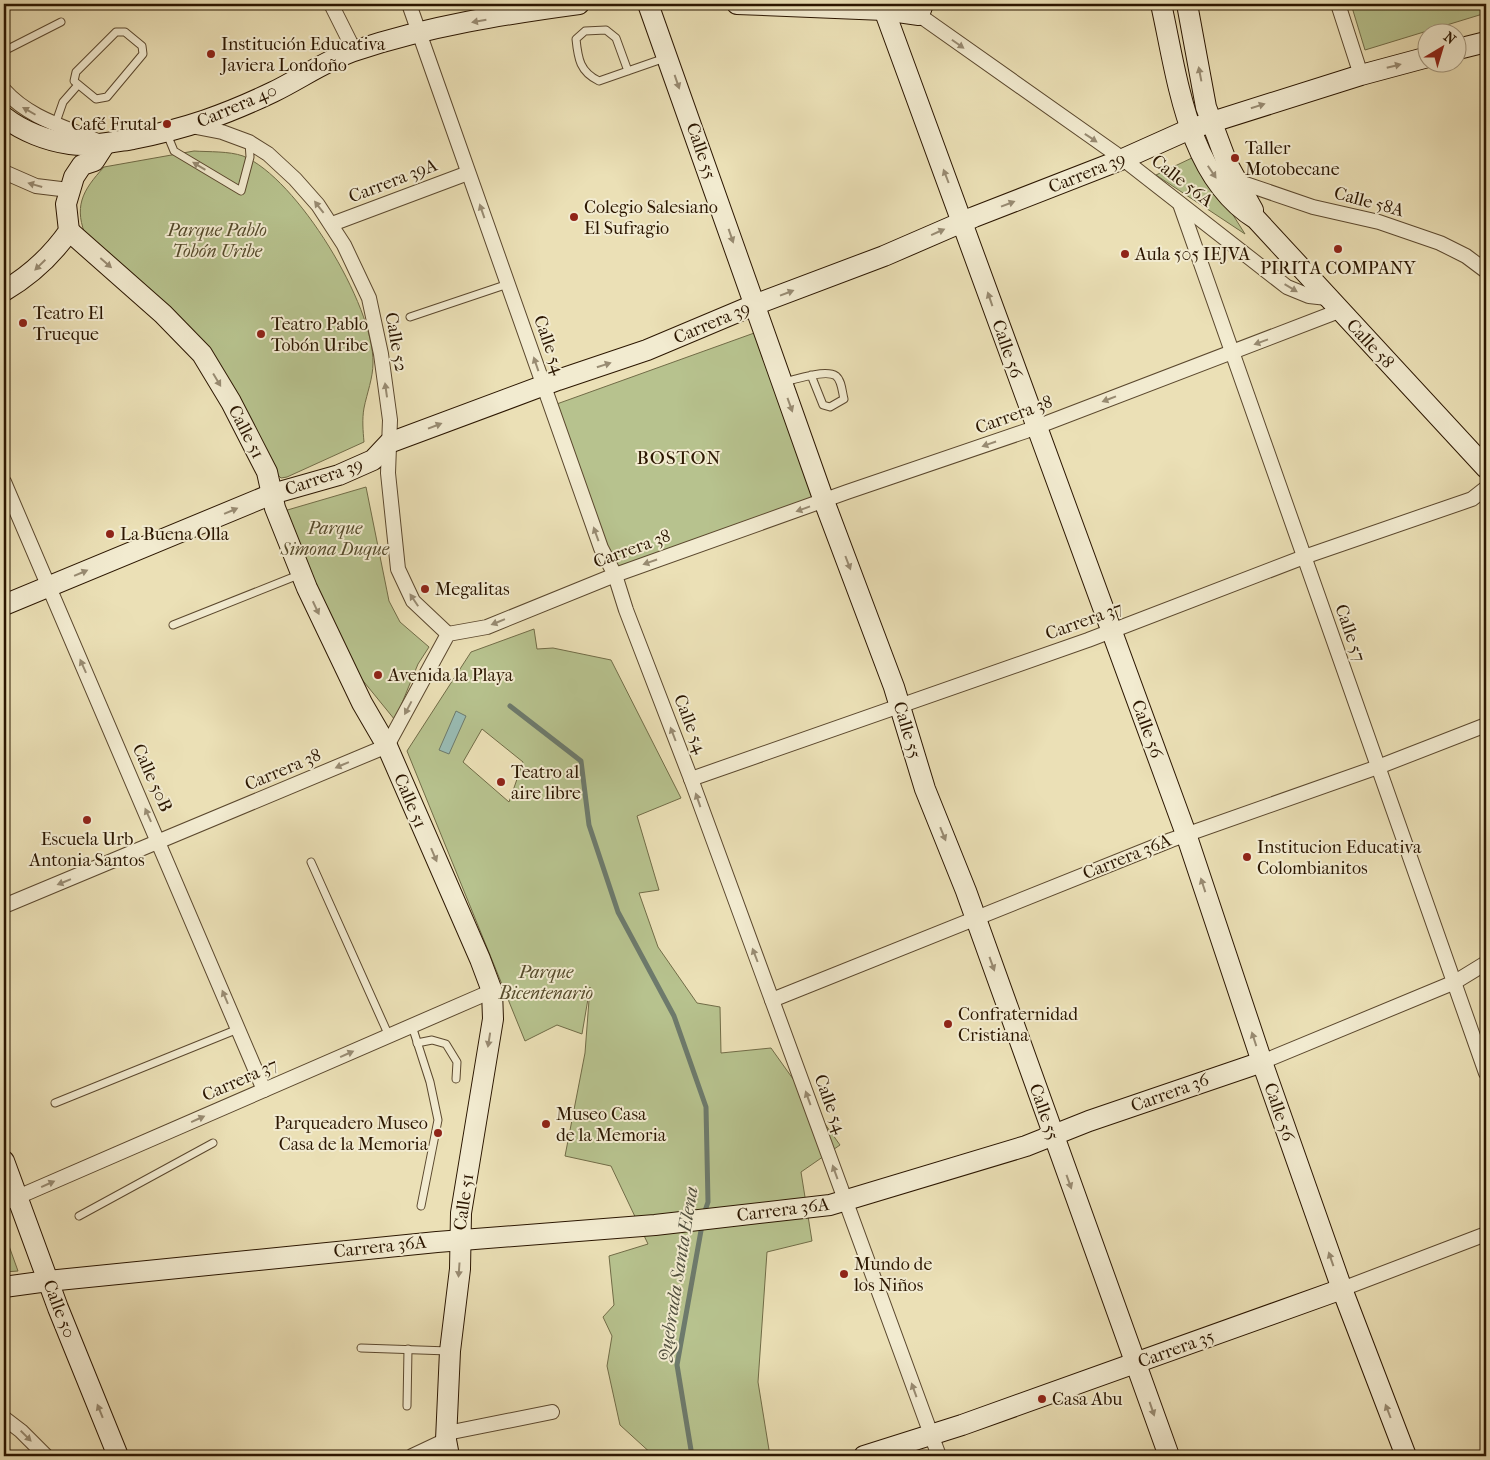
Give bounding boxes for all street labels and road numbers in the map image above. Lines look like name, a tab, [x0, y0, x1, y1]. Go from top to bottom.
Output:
street label: Carrera 40	[194, 80, 280, 132]
street label: Calle 55	[682, 120, 721, 182]
street label: Carrera 39	[1045, 148, 1129, 198]
street label: Calle 56A	[1147, 150, 1217, 212]
street label: Carrera 39A	[346, 154, 440, 207]
street label: Calle 58A	[1332, 183, 1407, 221]
street label: Carrera 39	[671, 297, 753, 349]
street label: Calle 52	[380, 311, 412, 373]
street label: Calle 54	[529, 313, 569, 378]
street label: Calle 58	[1342, 315, 1398, 373]
street label: Calle 56	[987, 317, 1027, 381]
street label: Carrera 38	[972, 391, 1056, 439]
street label: Calle 51	[224, 402, 268, 462]
street label: Carrera 39	[282, 454, 366, 500]
street label: Carrera 38	[590, 525, 674, 573]
street label: Carrera 37	[1043, 597, 1126, 645]
street label: Calle 57	[1330, 601, 1370, 665]
street label: Calle 54	[669, 692, 711, 757]
street label: Calle 56	[1127, 697, 1167, 761]
street label: Calle 55	[888, 699, 926, 761]
street label: Calle 50B	[128, 741, 176, 815]
street label: Carrera 38	[242, 745, 324, 795]
street label: Calle 51	[389, 771, 431, 831]
street label: Carrera 36A	[1080, 830, 1174, 884]
street label: Carrera 37	[199, 1054, 281, 1106]
street label: Carrera 36	[1128, 1069, 1212, 1117]
street label: Calle 54	[810, 1072, 851, 1137]
street label: Calle 56	[1259, 1080, 1299, 1144]
street label: Calle 55	[1025, 1081, 1064, 1143]
street label: Calle 51	[450, 1172, 478, 1232]
street label: Carrera 36A	[735, 1194, 831, 1226]
street label: Carrera 36A	[333, 1232, 428, 1262]
street label: Calle 50	[38, 1277, 80, 1341]
street label: Carrera 35	[1135, 1325, 1217, 1372]

